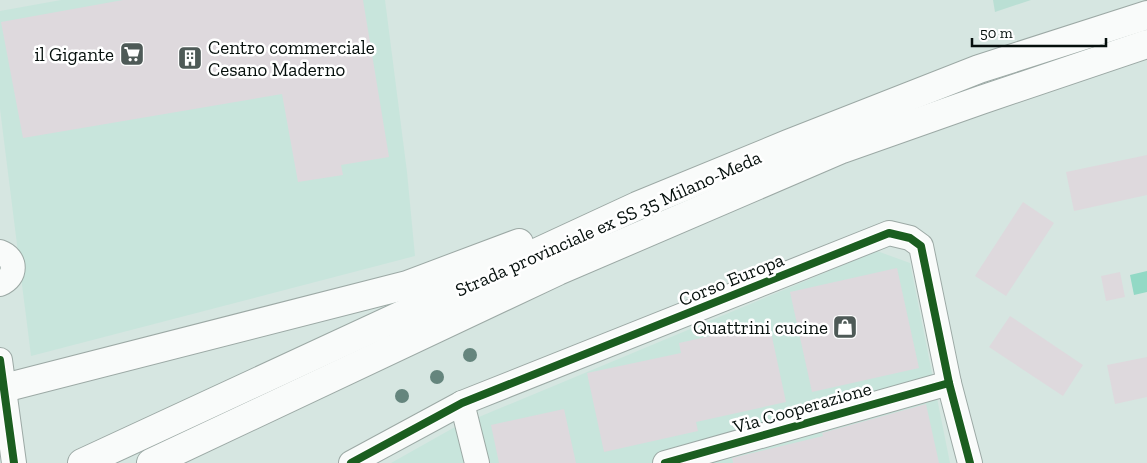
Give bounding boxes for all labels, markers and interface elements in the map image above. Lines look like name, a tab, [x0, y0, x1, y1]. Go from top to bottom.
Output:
scale bar	[972, 15, 1106, 47]
text: 50 m	[980, 24, 1013, 42]
place label: Centro commerciale Cesano Maderno	[208, 36, 375, 81]
supermarket icon: il Gigante	[119, 41, 145, 67]
place label: il Gigante	[34, 43, 114, 66]
building icon: Centro commerciale Cesano Maderno	[177, 45, 203, 71]
street label: Strada provinciale ex SS 35 Milano-Meda	[452, 145, 765, 302]
street label: Corso Europa	[675, 248, 787, 311]
shop icon: Quattrini cucine	[832, 314, 858, 340]
place label: Quattrini cucine	[693, 316, 828, 339]
street label: Via Cooperazione	[729, 377, 874, 438]

